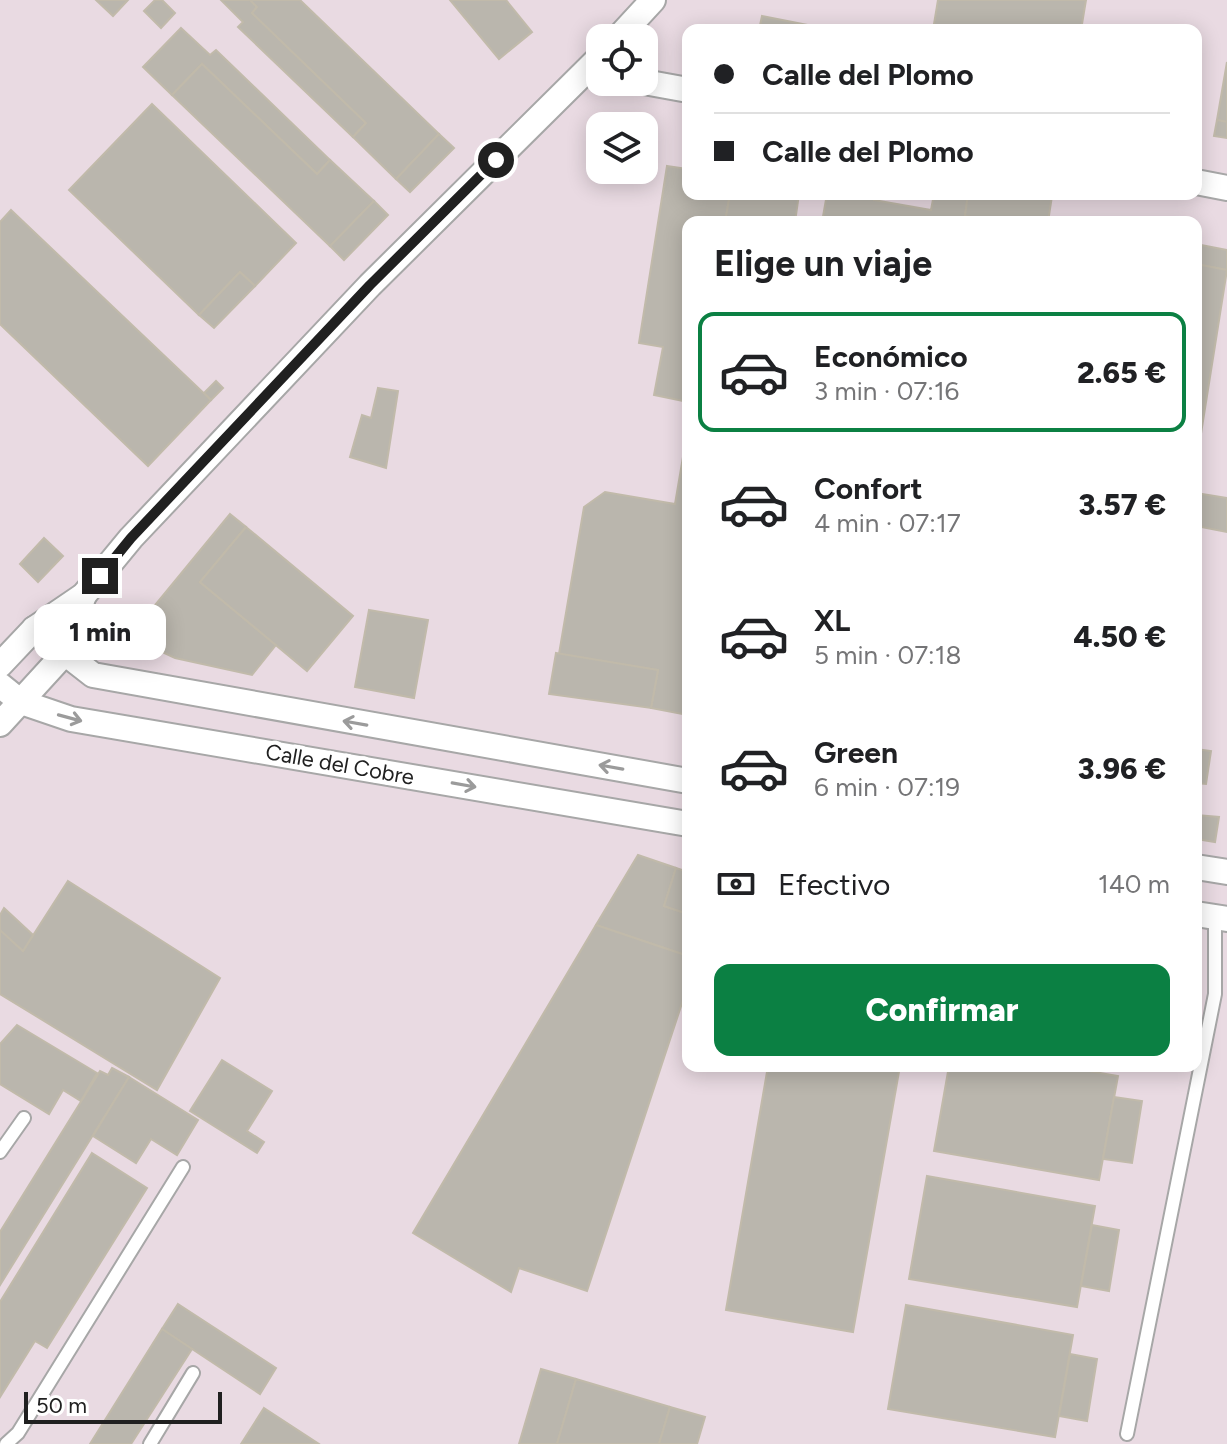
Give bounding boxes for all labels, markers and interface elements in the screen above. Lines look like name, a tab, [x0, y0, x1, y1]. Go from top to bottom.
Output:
map controls	[586, 24, 658, 184]
button: locate	[586, 24, 658, 96]
text: Calle del Plomo	[762, 56, 974, 93]
button: layers	[586, 112, 658, 184]
text: Calle del Plomo	[762, 133, 974, 170]
route start	[478, 142, 514, 178]
text: Elige un viaje	[714, 242, 932, 285]
icon: car	[718, 336, 790, 408]
text: Económico	[814, 338, 968, 375]
text: 2.65 €	[1077, 354, 1166, 391]
text: 3 min · 07:16	[814, 375, 959, 407]
icon: car	[718, 468, 790, 540]
text: Confort	[814, 470, 923, 507]
text: 3.57 €	[1078, 486, 1166, 523]
text: 4 min · 07:17	[814, 507, 961, 539]
route end	[82, 558, 118, 594]
icon: car	[718, 600, 790, 672]
text: XL	[814, 602, 850, 639]
callout: 1 min	[34, 604, 166, 660]
text: 1 min	[69, 616, 131, 648]
text: 4.50 €	[1073, 618, 1166, 655]
text: 5 min · 07:18	[814, 639, 961, 671]
one-way arrow	[56, 711, 82, 726]
one-way arrow	[343, 714, 368, 729]
icon: car	[718, 732, 790, 804]
text: Green	[814, 734, 898, 771]
street label: Calle del Cobre	[264, 738, 416, 791]
text: 3.96 €	[1078, 750, 1166, 787]
one-way arrow	[599, 759, 624, 774]
text: 6 min · 07:19	[814, 771, 960, 803]
one-way arrow	[451, 778, 476, 793]
icon: cash	[714, 862, 758, 906]
text: Efectivo	[778, 866, 890, 903]
text: 140 m	[1098, 868, 1170, 900]
button: Confirmar	[714, 964, 1170, 1056]
scale bar	[24, 1388, 222, 1424]
text: 50 m	[36, 1392, 87, 1419]

